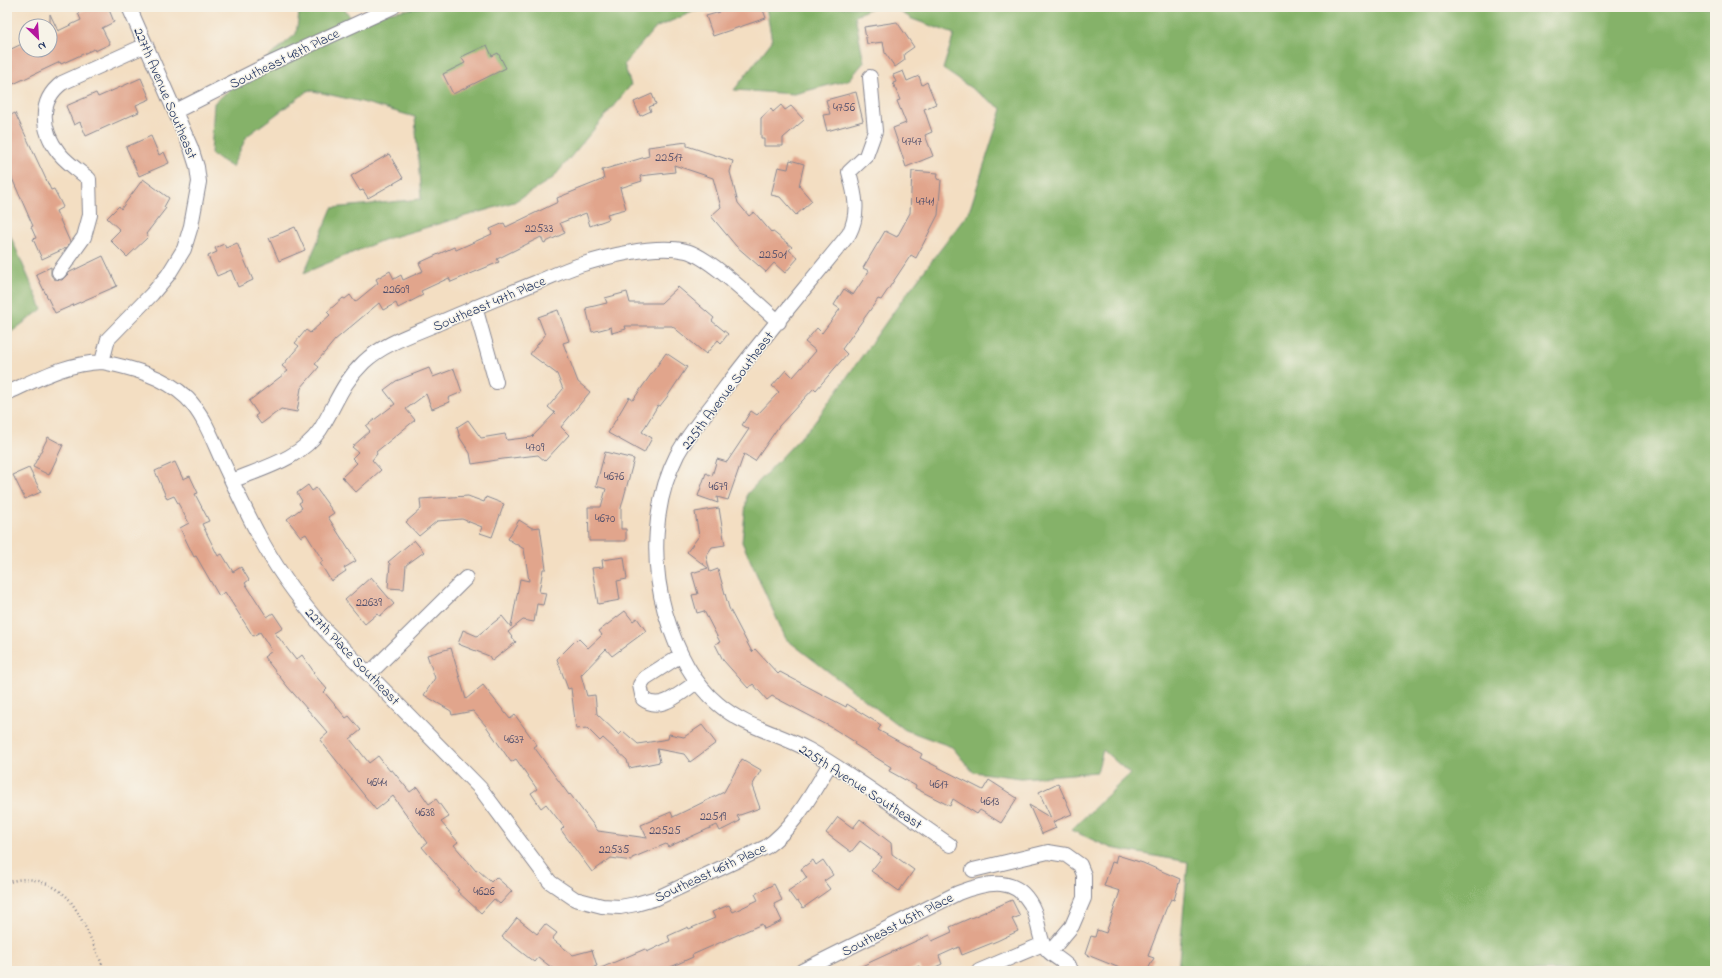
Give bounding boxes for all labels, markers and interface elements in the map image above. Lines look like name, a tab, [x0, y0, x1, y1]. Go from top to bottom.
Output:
north arrow	[18, 18, 58, 58]
street label: Southeast 48th Place	[226, 23, 344, 95]
street label: 227th Avenue Southeast	[127, 25, 202, 163]
text: N	[35, 37, 49, 55]
house number: 4756	[833, 99, 856, 117]
house number: 4747	[902, 133, 922, 151]
house number: 22517	[655, 149, 683, 167]
house number: 4741	[916, 193, 935, 211]
house number: 22533	[525, 220, 553, 238]
house number: 22501	[759, 246, 787, 264]
street label: Southeast 47th Place	[430, 271, 550, 338]
house number: 22609	[383, 281, 409, 299]
street label: 225th Avenue Southeast	[677, 327, 780, 454]
house number: 4709	[526, 439, 545, 457]
house number: 4676	[604, 468, 625, 486]
house number: 4679	[709, 478, 728, 496]
house number: 4670	[595, 510, 615, 528]
house number: 22639	[356, 594, 382, 612]
street label: 227th Place Southeast	[300, 603, 404, 711]
house number: 4637	[504, 731, 524, 749]
street label: 225th Avenue Southeast	[794, 739, 926, 835]
house number: 4644	[367, 774, 387, 792]
house number: 4617	[930, 776, 949, 794]
house number: 4613	[981, 793, 1000, 811]
house number: 4638	[415, 804, 435, 822]
house number: 22519	[700, 808, 726, 826]
house number: 22525	[649, 822, 681, 840]
street label: Southeast 46th Place	[651, 838, 771, 908]
house number: 22535	[599, 841, 629, 859]
house number: 4626	[473, 883, 495, 901]
street label: Southeast 45th Place	[838, 888, 958, 963]

